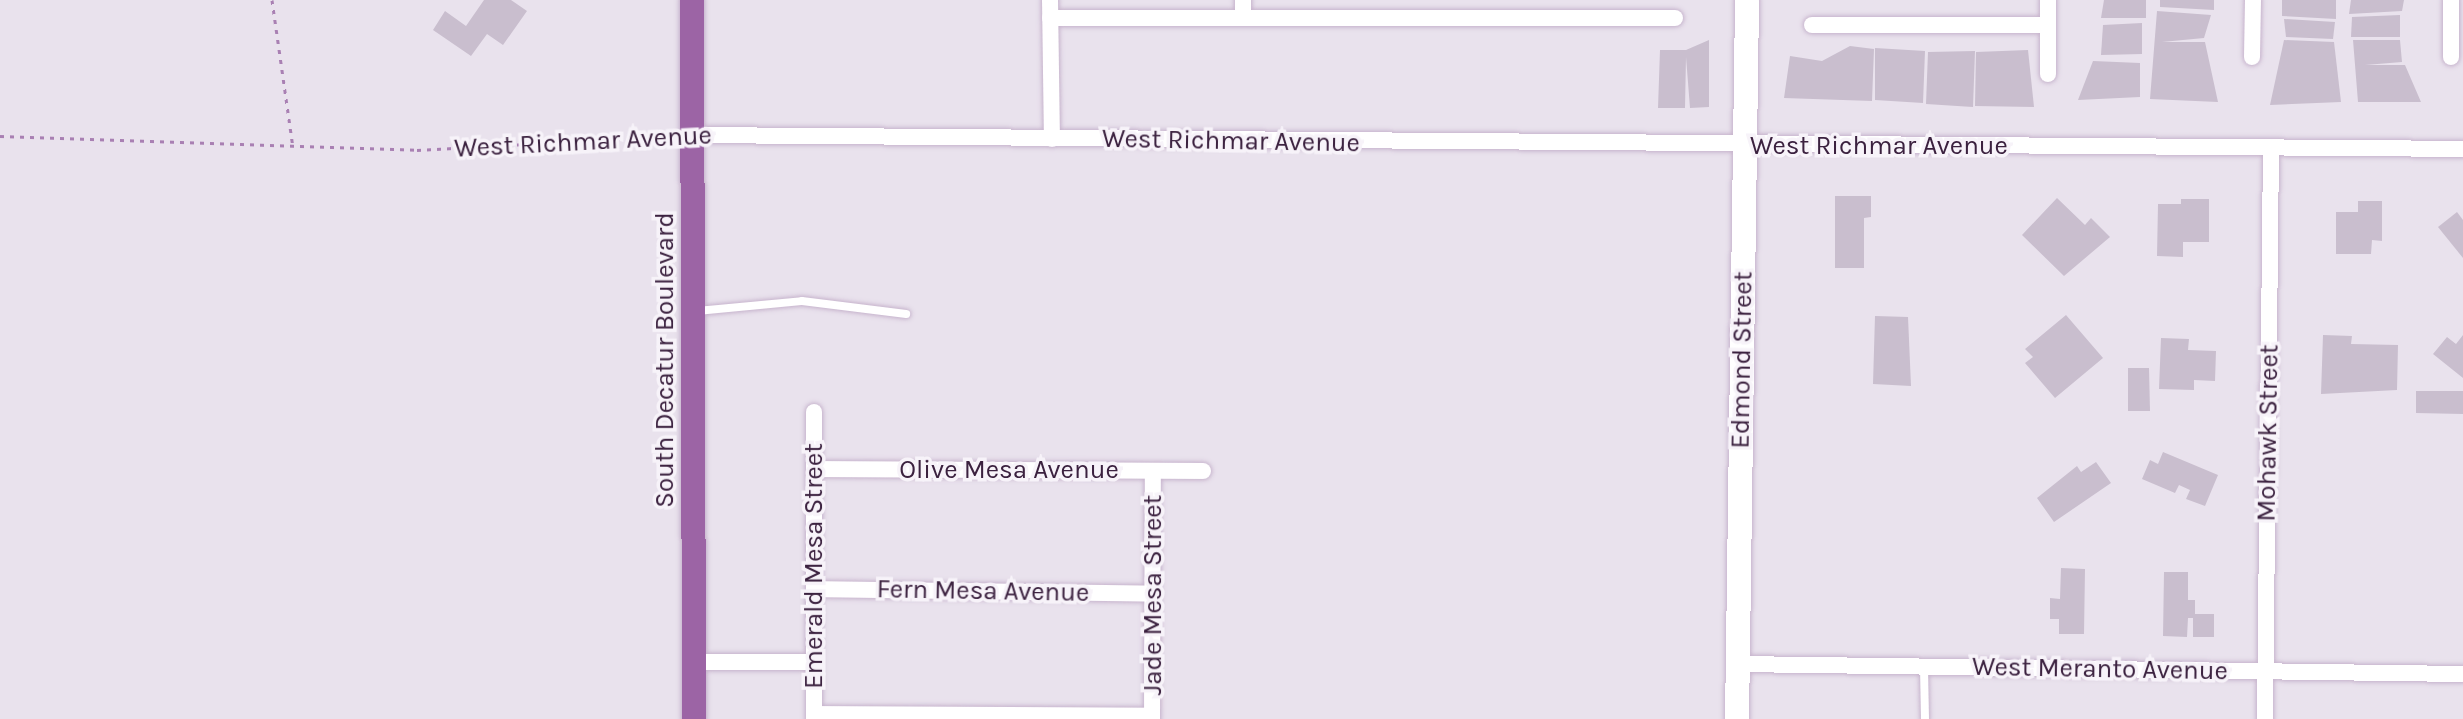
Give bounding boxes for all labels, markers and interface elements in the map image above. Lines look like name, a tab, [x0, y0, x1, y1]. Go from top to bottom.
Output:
street label: West Richmar Avenue	[453, 120, 713, 164]
street label: West Richmar Avenue	[1102, 123, 1360, 159]
street label: West Richmar Avenue	[1750, 130, 2008, 162]
street label: South Decatur Boulevard	[649, 212, 681, 508]
street label: Edmond Street	[1725, 271, 1759, 449]
street label: Mohawk Street	[2251, 344, 2285, 522]
street label: Emerald Mesa Street	[798, 443, 830, 689]
street label: Olive Mesa Avenue	[899, 454, 1119, 486]
street label: Jade Mesa Street	[1137, 495, 1169, 695]
street label: Fern Mesa Avenue	[876, 574, 1090, 608]
street label: West Meranto Avenue	[1972, 651, 2228, 687]

